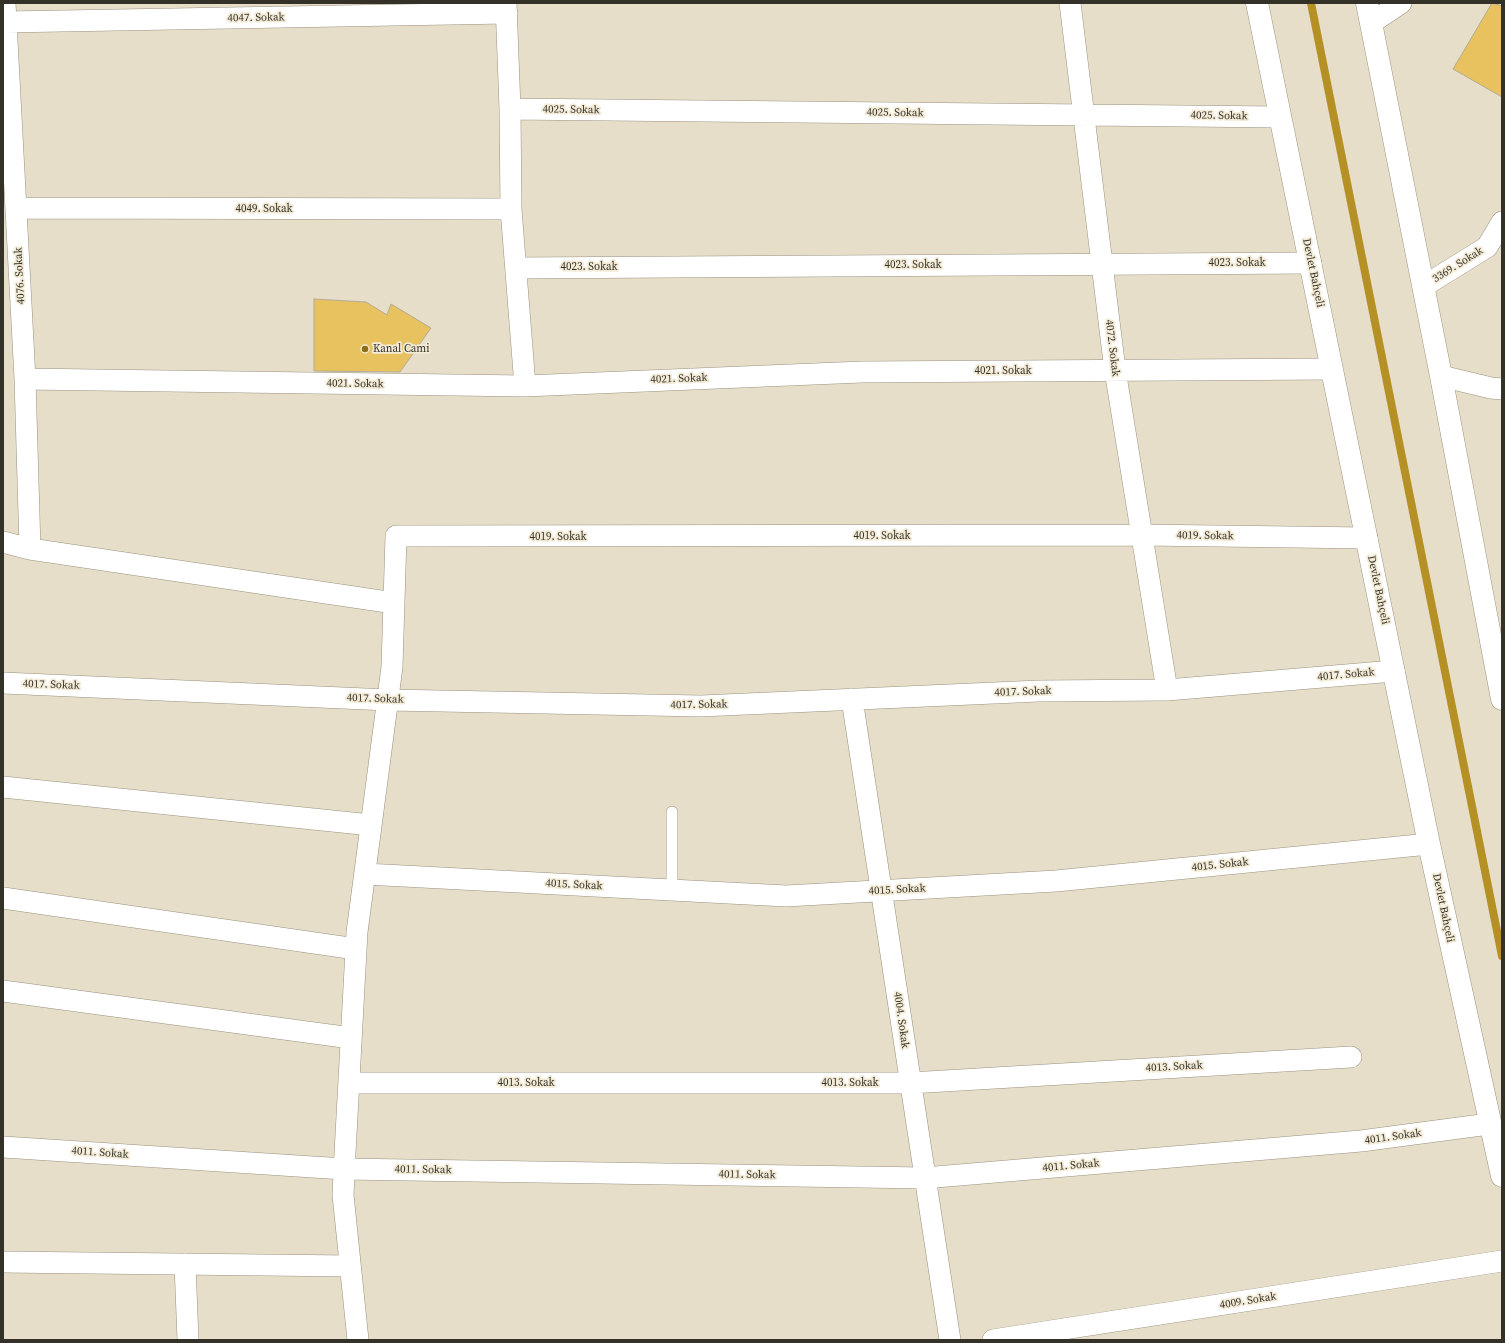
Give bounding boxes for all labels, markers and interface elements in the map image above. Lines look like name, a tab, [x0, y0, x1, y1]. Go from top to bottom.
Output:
street label: 4047. Sokak	[227, 11, 285, 25]
street label: 4025. Sokak	[542, 103, 600, 117]
street label: 4025. Sokak	[866, 106, 924, 120]
street label: 4025. Sokak	[1190, 109, 1248, 123]
street label: 4049. Sokak	[235, 202, 293, 216]
street label: Devlet Bahçeli	[1299, 237, 1327, 309]
street label: 3369. Sokak	[1430, 244, 1486, 286]
street label: 4076. Sokak	[12, 247, 28, 305]
street label: 4023. Sokak	[1208, 256, 1266, 270]
street label: 4023. Sokak	[884, 258, 942, 272]
street label: 4023. Sokak	[560, 260, 618, 274]
street label: 4072. Sokak	[1102, 319, 1122, 377]
place label: Kanal Cami	[373, 342, 430, 356]
marker: Kanal Cami	[360, 344, 370, 354]
street label: 4021. Sokak	[974, 364, 1032, 378]
street label: 4021. Sokak	[650, 371, 708, 387]
street label: 4021. Sokak	[326, 377, 384, 391]
street label: 4019. Sokak	[853, 529, 911, 543]
street label: 4019. Sokak	[1176, 529, 1234, 543]
street label: 4019. Sokak	[529, 530, 587, 544]
street label: Devlet Bahçeli	[1364, 554, 1392, 626]
street label: 4017. Sokak	[1317, 666, 1375, 684]
street label: 4017. Sokak	[22, 677, 80, 693]
street label: 4017. Sokak	[994, 684, 1052, 700]
street label: 4017. Sokak	[346, 691, 404, 707]
street label: 4017. Sokak	[670, 698, 728, 712]
street label: 4015. Sokak	[1191, 855, 1249, 875]
street label: Devlet Bahçeli	[1429, 872, 1457, 944]
street label: 4015. Sokak	[545, 877, 603, 893]
street label: 4015. Sokak	[868, 882, 926, 898]
street label: 4004. Sokak	[890, 991, 912, 1049]
street label: 4013. Sokak	[1145, 1059, 1203, 1075]
street label: 4013. Sokak	[497, 1076, 555, 1090]
street label: 4013. Sokak	[821, 1076, 879, 1090]
street label: 4011. Sokak	[1364, 1126, 1422, 1148]
street label: 4011. Sokak	[71, 1144, 129, 1162]
street label: 4011. Sokak	[1042, 1157, 1100, 1175]
street label: 4011. Sokak	[394, 1163, 452, 1177]
street label: 4011. Sokak	[718, 1168, 776, 1182]
street label: 4009. Sokak	[1219, 1290, 1277, 1312]

